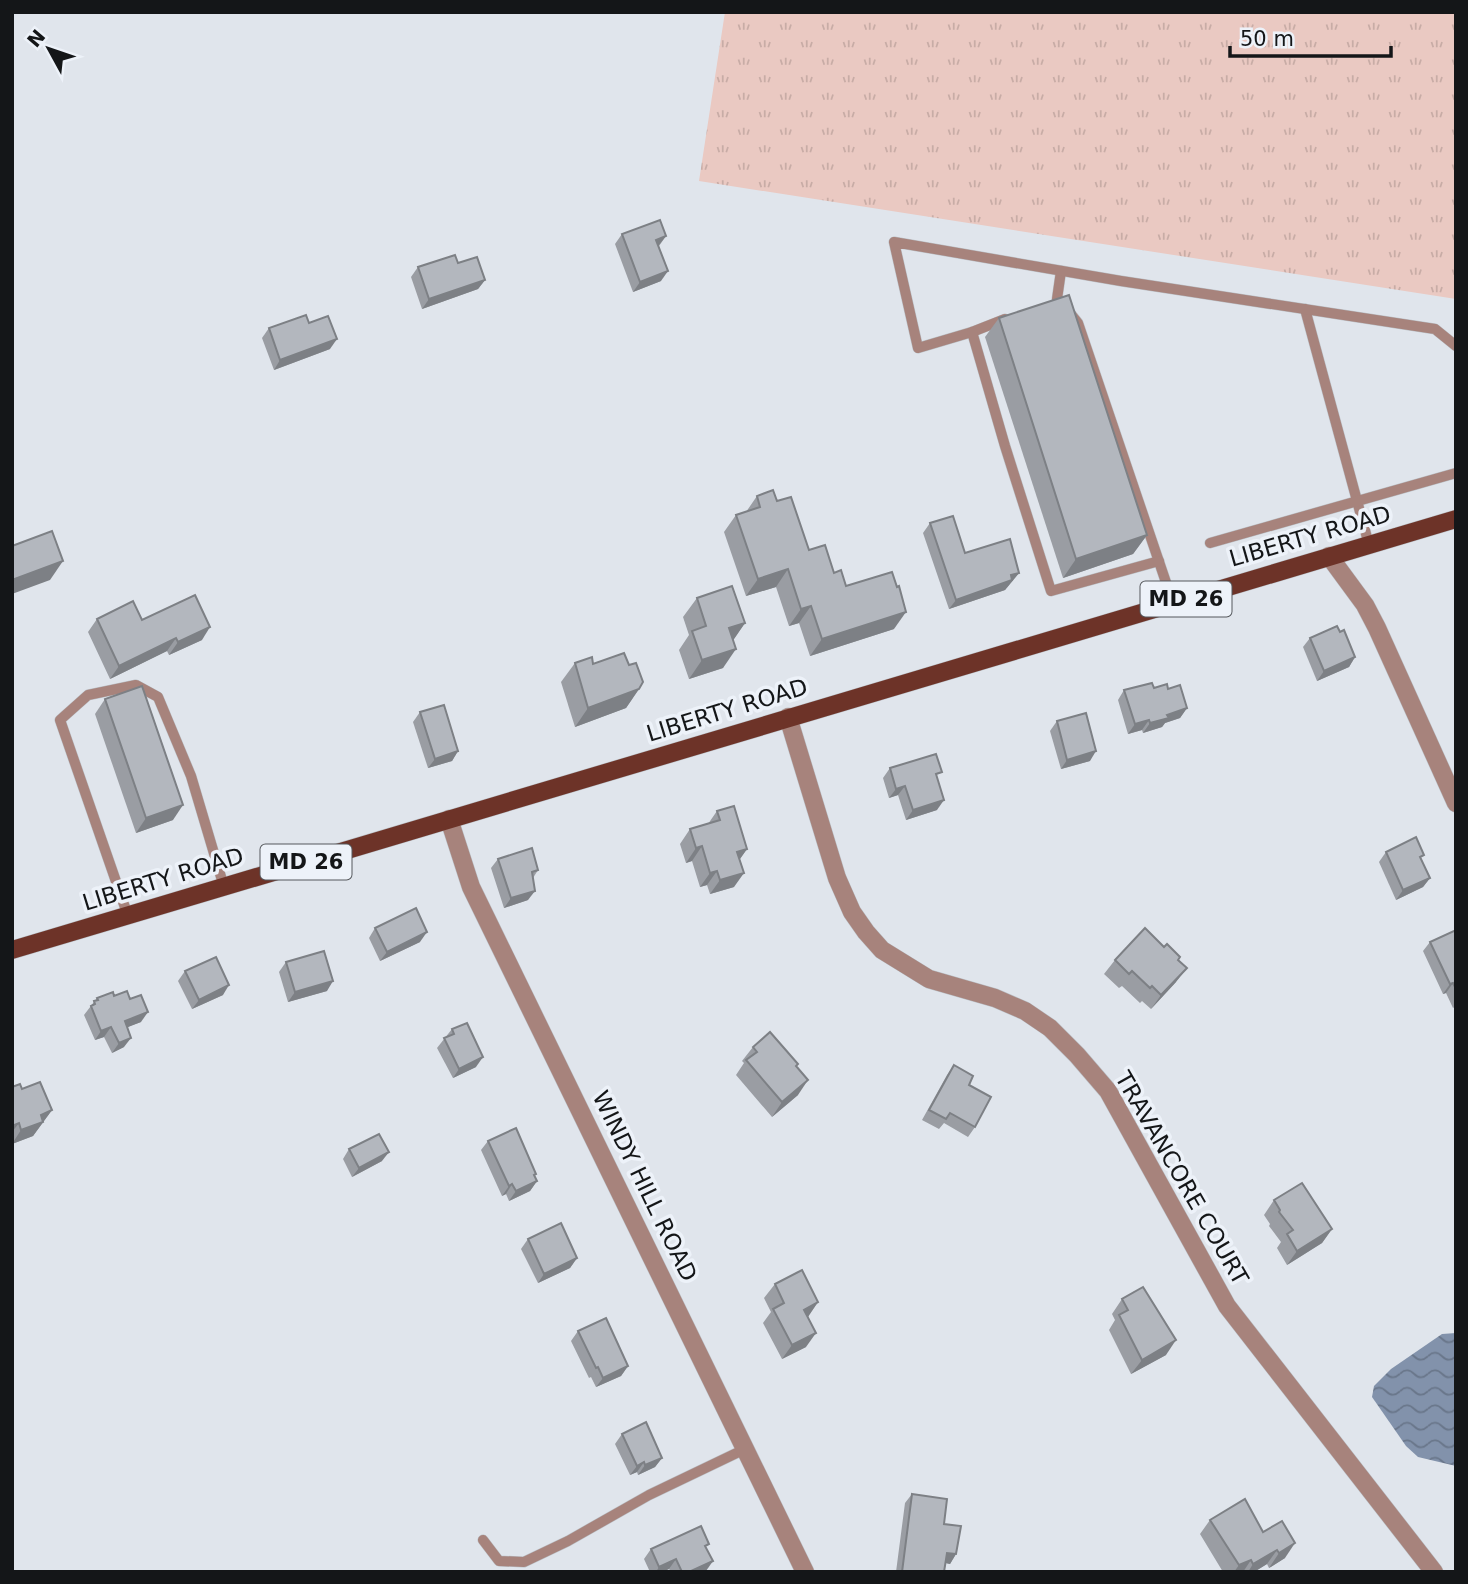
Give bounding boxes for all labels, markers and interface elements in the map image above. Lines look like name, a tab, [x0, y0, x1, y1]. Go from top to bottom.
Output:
north arrow	[14, 14, 84, 84]
scale bar	[1230, 14, 1391, 58]
text: N	[22, 25, 50, 51]
text: 50 m	[1240, 27, 1294, 51]
street label: LIBERTY ROAD	[1226, 501, 1394, 571]
road number: MD 26	[1140, 582, 1232, 616]
street label: LIBERTY ROAD	[643, 673, 811, 747]
street label: LIBERTY ROAD	[79, 842, 247, 916]
road number: MD 26	[260, 844, 352, 880]
street label: TRAVANCORE COURT	[1110, 1066, 1254, 1290]
street label: WINDY HILL ROAD	[588, 1087, 702, 1285]

